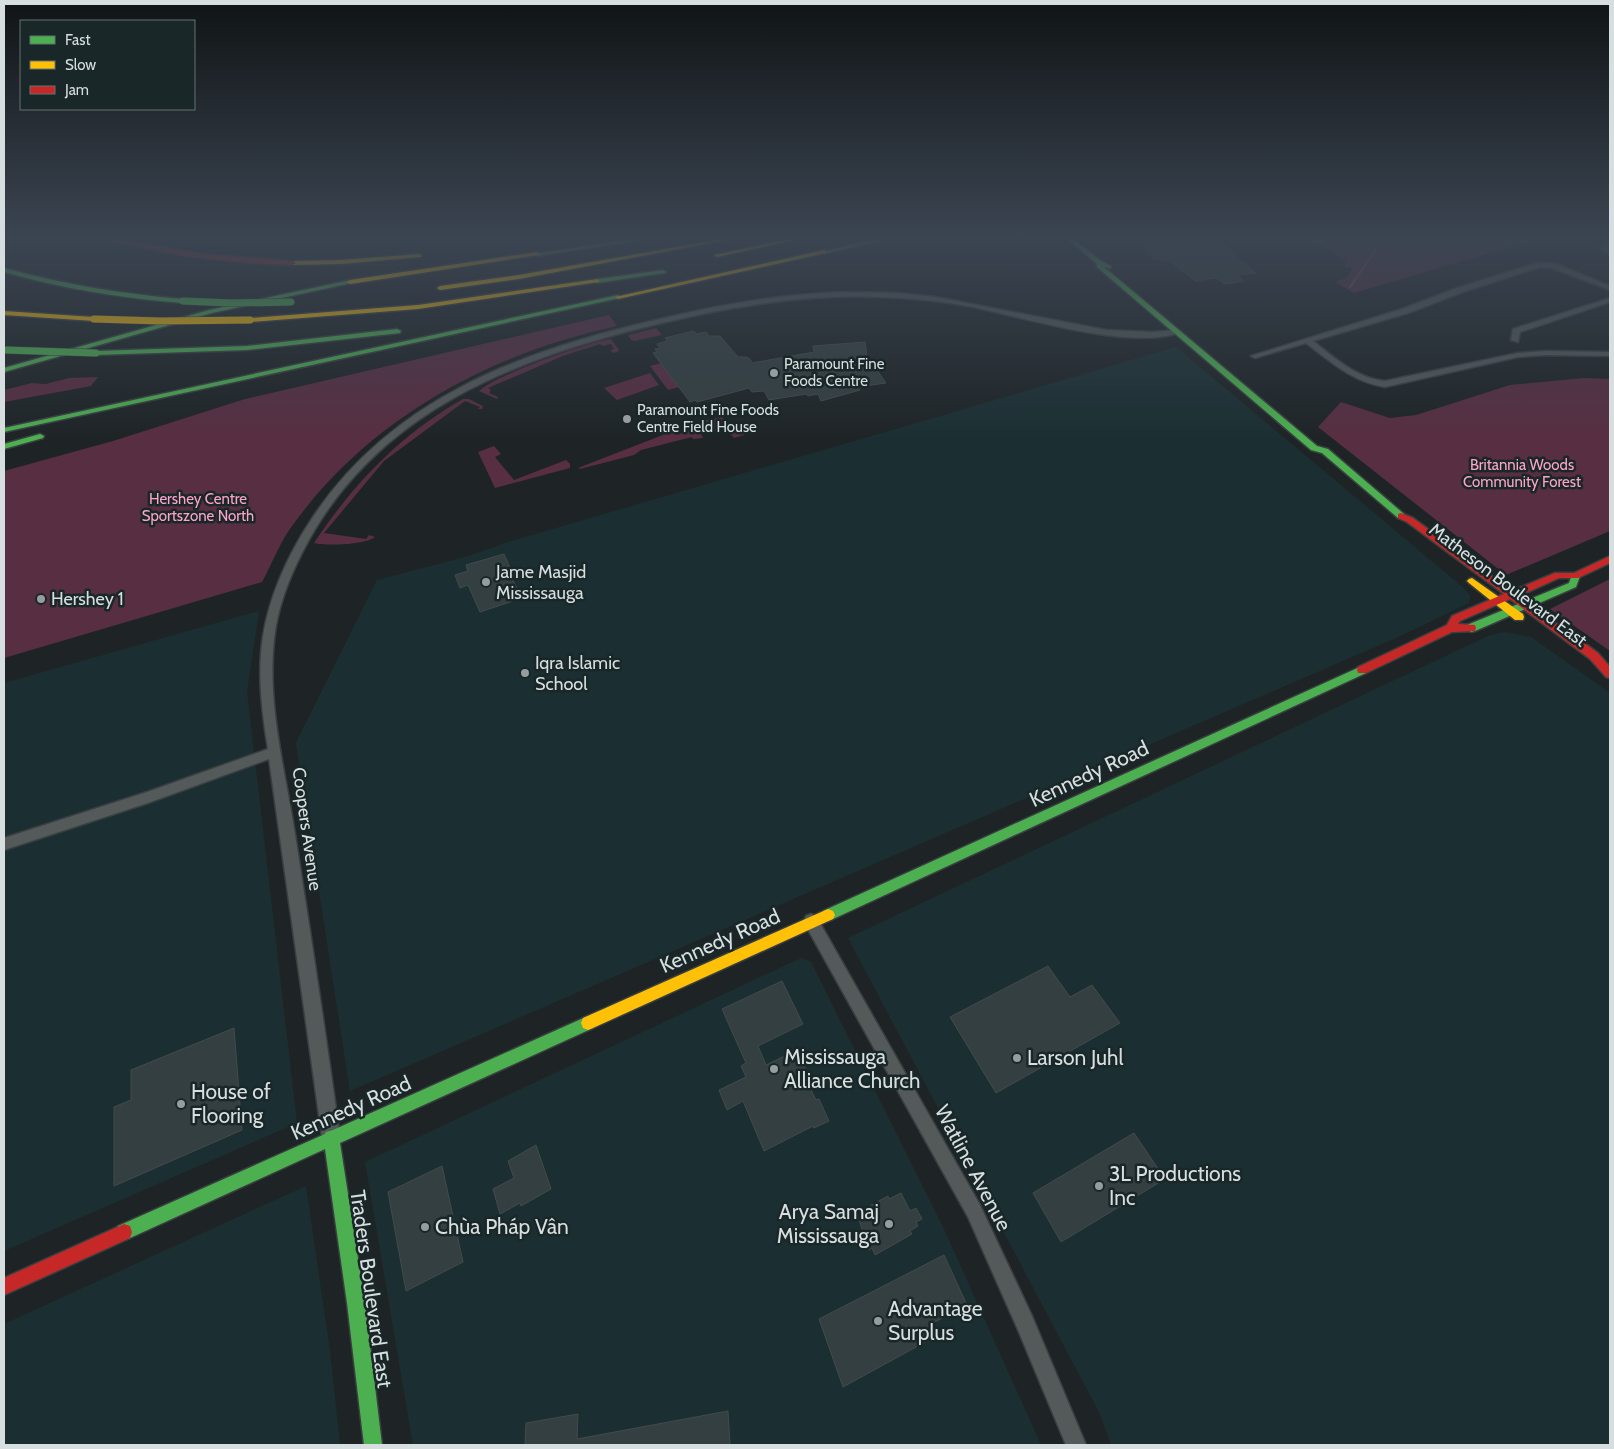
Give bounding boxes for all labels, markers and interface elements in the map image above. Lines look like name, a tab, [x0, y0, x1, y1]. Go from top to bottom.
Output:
legend	[20, 20, 195, 110]
text: Fast	[65, 31, 90, 49]
text: Slow	[65, 56, 96, 74]
text: Jam	[64, 81, 89, 99]
place label: Paramount Fine Foods Centre	[784, 355, 885, 390]
marker: Paramount Fine Foods Centre	[768, 367, 780, 379]
place label: Paramount Fine Foods Centre Field House	[637, 401, 779, 436]
marker: Paramount Fine Foods Centre Field House	[621, 413, 633, 425]
park label: Britannia Woods Community Forest	[1463, 456, 1581, 491]
park label: Hershey Centre Sportszone North	[142, 490, 254, 525]
street label: Matheson Boulevard East	[1425, 518, 1591, 652]
place label: Jame Masjid Mississauga	[495, 561, 586, 604]
marker: Jame Masjid Mississauga	[480, 576, 492, 588]
place label: Hershey 1	[51, 588, 124, 610]
marker: Hershey 1	[35, 593, 47, 605]
place label: Iqra Islamic School	[535, 652, 620, 695]
marker: Iqra Islamic School	[519, 667, 531, 679]
street label: Kennedy Road	[1025, 735, 1152, 812]
street label: Coopers Avenue	[287, 766, 327, 892]
street label: Kennedy Road	[656, 903, 784, 978]
place label: Mississauga Alliance Church	[784, 1044, 920, 1093]
place label: Larson Juhl	[1027, 1045, 1123, 1070]
marker: Larson Juhl	[1011, 1052, 1023, 1064]
marker: Mississauga Alliance Church	[768, 1063, 780, 1075]
street label: Kennedy Road	[287, 1070, 415, 1145]
place label: House of Flooring	[191, 1079, 271, 1128]
marker: House of Flooring	[175, 1098, 187, 1110]
street label: Watline Avenue	[930, 1100, 1017, 1235]
place label: 3L Productions Inc	[1109, 1161, 1241, 1210]
marker: 3L Productions Inc	[1093, 1180, 1105, 1192]
street label: Traders Boulevard East	[345, 1188, 398, 1389]
place label: Arya Samaj Mississauga	[777, 1199, 879, 1248]
place label: Chùa Pháp Vân	[435, 1214, 569, 1239]
marker: Arya Samaj Mississauga	[883, 1218, 895, 1230]
marker: Chùa Pháp Vân	[419, 1221, 431, 1233]
place label: Advantage Surplus	[888, 1296, 983, 1345]
marker: Advantage Surplus	[872, 1315, 884, 1327]

